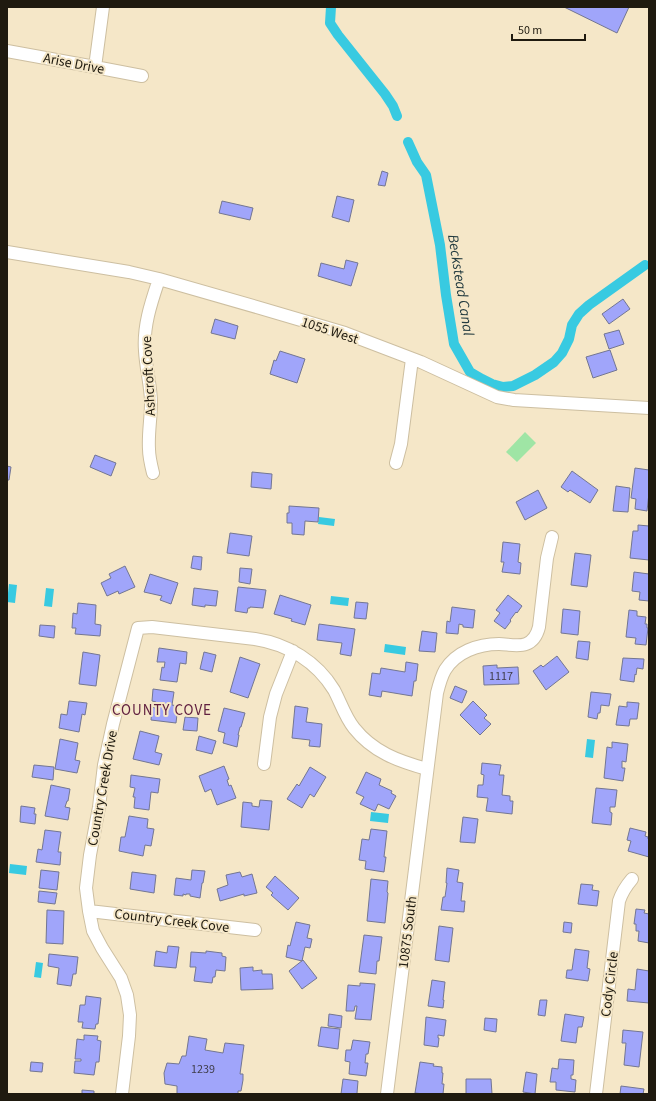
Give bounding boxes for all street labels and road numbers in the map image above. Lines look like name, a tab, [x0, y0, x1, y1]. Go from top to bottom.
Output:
street label: Arise Drive	[42, 48, 106, 80]
street label: 1055 West	[299, 312, 361, 350]
street label: Ashcroft Cove	[137, 335, 161, 416]
street label: Country Creek Drive	[83, 729, 123, 847]
street label: 10875 South	[394, 895, 422, 969]
street label: Country Creek Cove	[113, 904, 230, 938]
street label: Cody Circle	[596, 950, 624, 1018]

